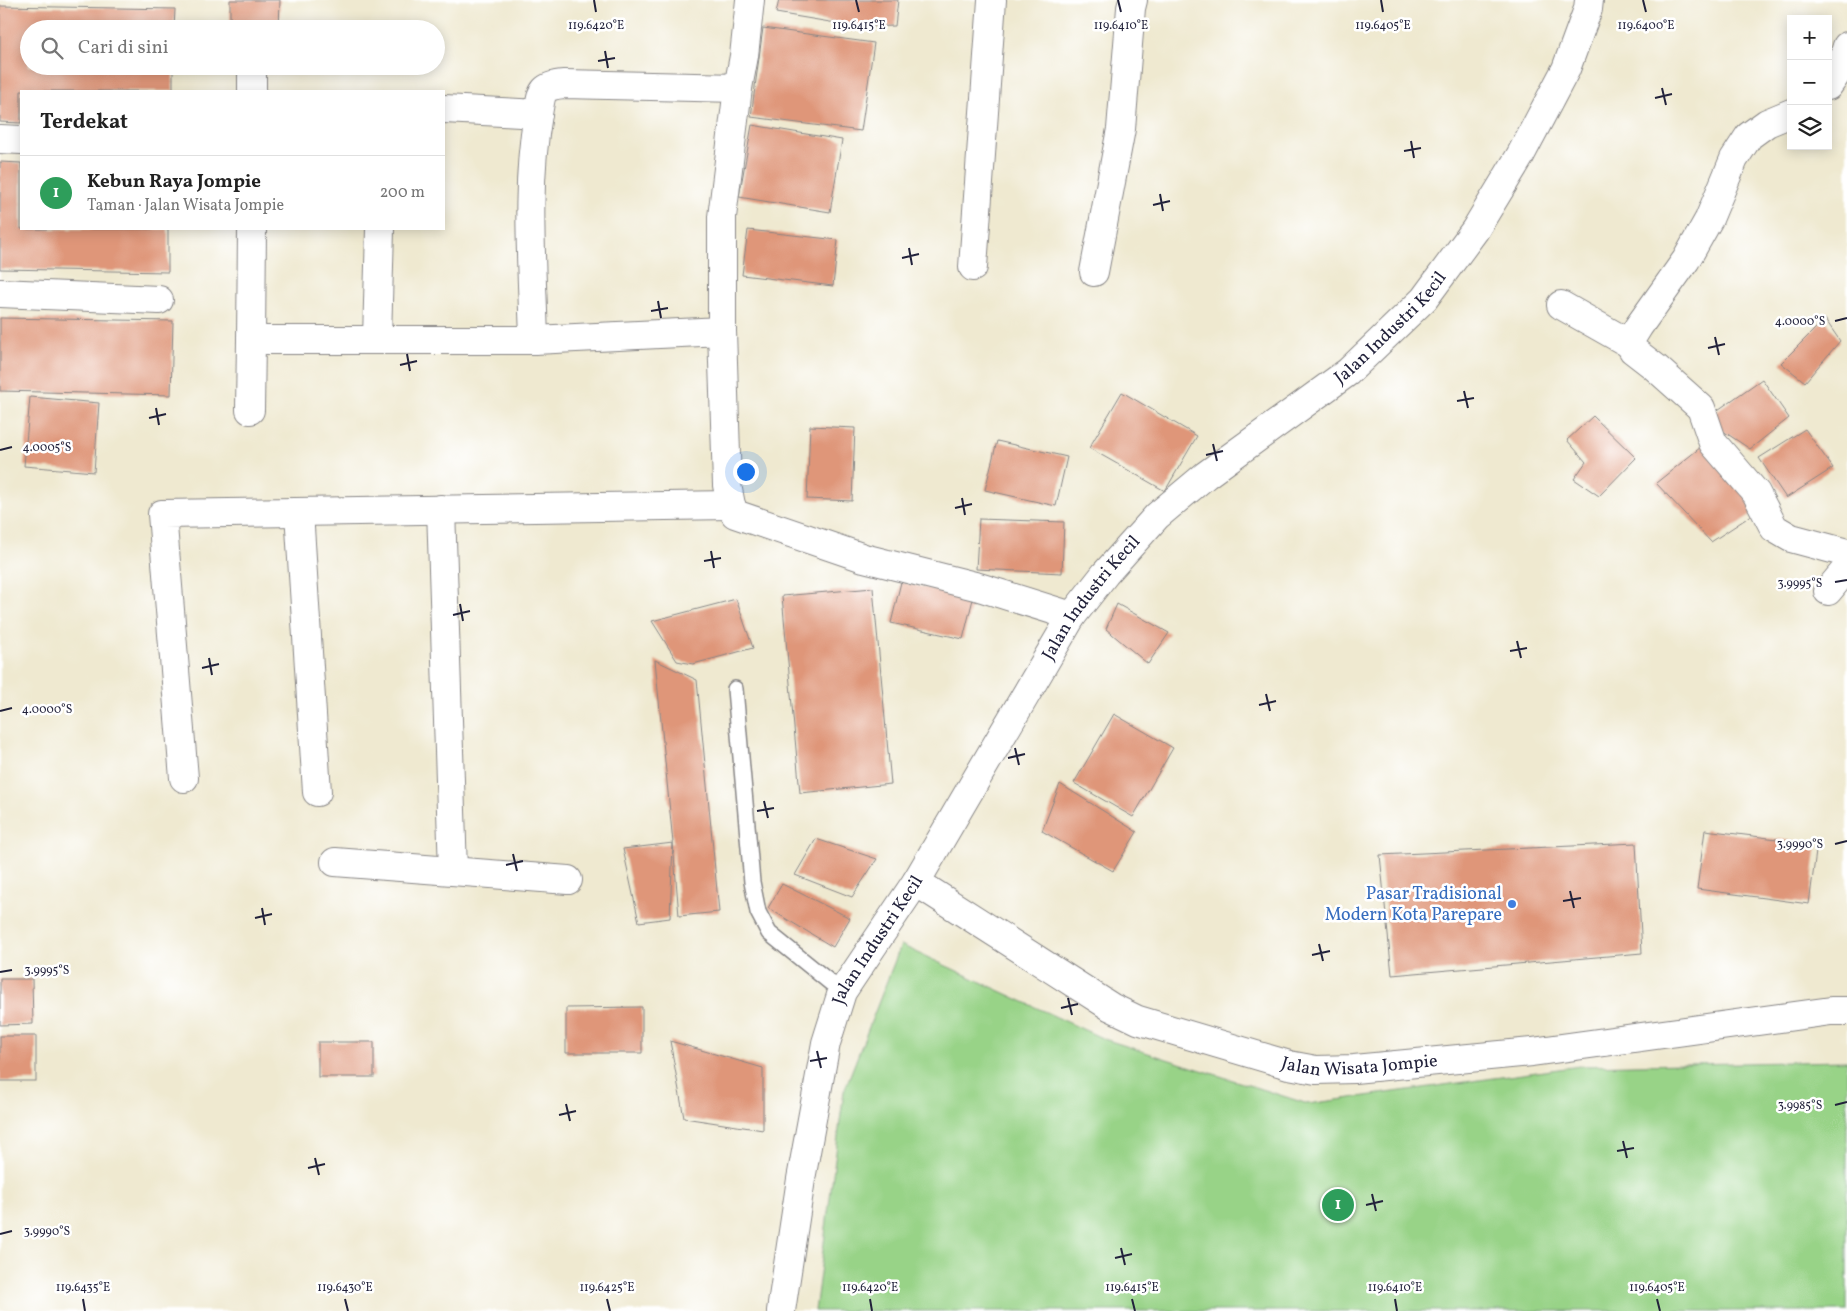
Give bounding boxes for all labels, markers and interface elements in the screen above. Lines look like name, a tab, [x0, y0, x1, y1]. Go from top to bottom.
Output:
map controls	[1787, 15, 1832, 150]
button: +	[1787, 15, 1832, 60]
text: 119.6420°E	[568, 18, 624, 34]
text: 119.6415°E	[832, 18, 886, 34]
text: 119.6410°E	[1094, 18, 1148, 34]
text: 119.6405°E	[1355, 18, 1411, 34]
text: 119.6400°E	[1617, 18, 1675, 34]
search box	[20, 20, 445, 75]
icon: search	[38, 34, 66, 62]
text: Cari di sini	[78, 35, 169, 61]
button: −	[1787, 60, 1832, 105]
button: layers	[1787, 105, 1832, 150]
text: Terdekat	[40, 108, 128, 137]
text: Kebun Raya Jompie	[87, 169, 261, 195]
text: 1	[53, 182, 59, 204]
text: 200 m	[380, 182, 425, 204]
text: Taman · Jalan Wisata Jompie	[87, 195, 284, 217]
street label: Jalan Industri Kecil	[1329, 267, 1453, 390]
text: 4.0000°S	[1775, 314, 1825, 330]
text: 4.0005°S	[23, 440, 72, 456]
your location	[733, 459, 759, 485]
street label: Jalan Industri Kecil	[1036, 530, 1146, 665]
text: 3.9995°S	[1778, 576, 1822, 592]
text: 4.0000°S	[22, 702, 72, 718]
text: 3.9990°S	[1777, 837, 1823, 853]
street label: Jalan Industri Kecil	[826, 871, 930, 1008]
place label: Pasar Tradisional Modern Kota Parepare	[1325, 882, 1502, 928]
marker: Pasar Tradisional Modern Kota Parepare	[1506, 898, 1518, 910]
text: 3.9995°S	[25, 963, 69, 979]
street label: Jalan Wisata Jompie	[1278, 1049, 1439, 1083]
text: 3.9985°S	[1778, 1098, 1822, 1114]
pin: 1	[1322, 1186, 1354, 1224]
text: 3.9990°S	[24, 1224, 70, 1240]
text: 119.6435°E	[56, 1280, 110, 1296]
text: 119.6430°E	[317, 1280, 373, 1296]
text: 119.6425°E	[579, 1280, 635, 1296]
text: 119.6420°E	[842, 1280, 898, 1296]
text: 119.6415°E	[1105, 1280, 1159, 1296]
text: 119.6410°E	[1368, 1280, 1422, 1296]
text: 119.6405°E	[1629, 1280, 1685, 1296]

